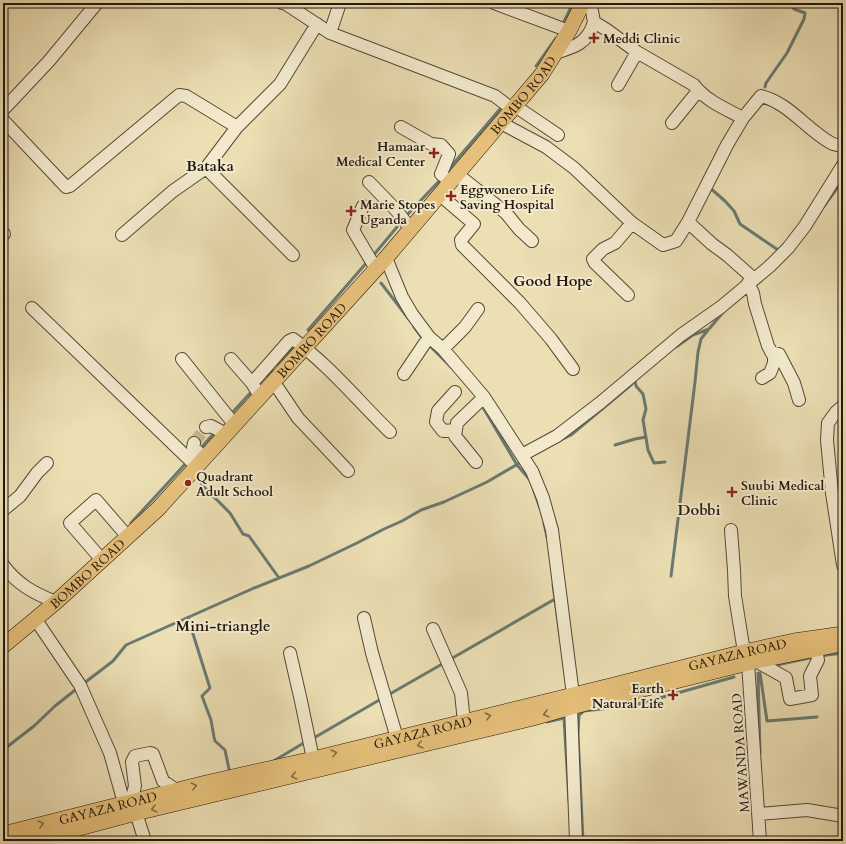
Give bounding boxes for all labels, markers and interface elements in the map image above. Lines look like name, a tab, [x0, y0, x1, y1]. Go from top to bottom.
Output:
place label: Meddi Clinic	[603, 30, 680, 48]
marker: Meddi Clinic	[588, 32, 600, 44]
street label: BOMBO ROAD	[487, 53, 561, 139]
place label: Hamaar Medical Center	[336, 138, 426, 171]
marker: Hamaar Medical Center	[428, 147, 440, 159]
district label: Bataka	[186, 156, 234, 176]
place label: Eggwonero Life Saving Hospital	[460, 181, 555, 214]
marker: Eggwonero Life Saving Hospital	[445, 190, 457, 202]
place label: Marie Stopes Uganda	[360, 196, 436, 229]
marker: Marie Stopes Uganda	[345, 205, 357, 217]
district label: Good Hope	[513, 271, 593, 291]
street label: BOMBO ROAD	[273, 299, 351, 382]
place label: Quadrant Adult School	[196, 468, 273, 501]
place label: Suubi Medical Clinic	[741, 477, 825, 510]
marker: Quadrant Adult School	[183, 478, 193, 488]
marker: Suubi Medical Clinic	[726, 486, 738, 498]
district label: Dobbi	[678, 500, 721, 520]
street label: BOMBO ROAD	[46, 535, 129, 613]
district label: Mini-triangle	[176, 616, 270, 636]
street label: GAYAZA ROAD	[686, 635, 788, 676]
place label: Earth Natural Life	[592, 680, 664, 713]
marker: Earth Natural Life	[667, 689, 679, 701]
street label: MAWANDA ROAD	[728, 693, 754, 813]
one-way arrow	[543, 709, 550, 718]
street label: GAYAZA ROAD	[372, 712, 474, 754]
one-way arrow	[485, 712, 491, 720]
one-way arrow	[417, 741, 423, 749]
one-way arrow	[331, 750, 338, 758]
one-way arrow	[291, 771, 297, 779]
one-way arrow	[190, 782, 197, 791]
street label: GAYAZA ROAD	[57, 788, 159, 830]
one-way arrow	[150, 804, 157, 812]
one-way arrow	[38, 821, 44, 829]

